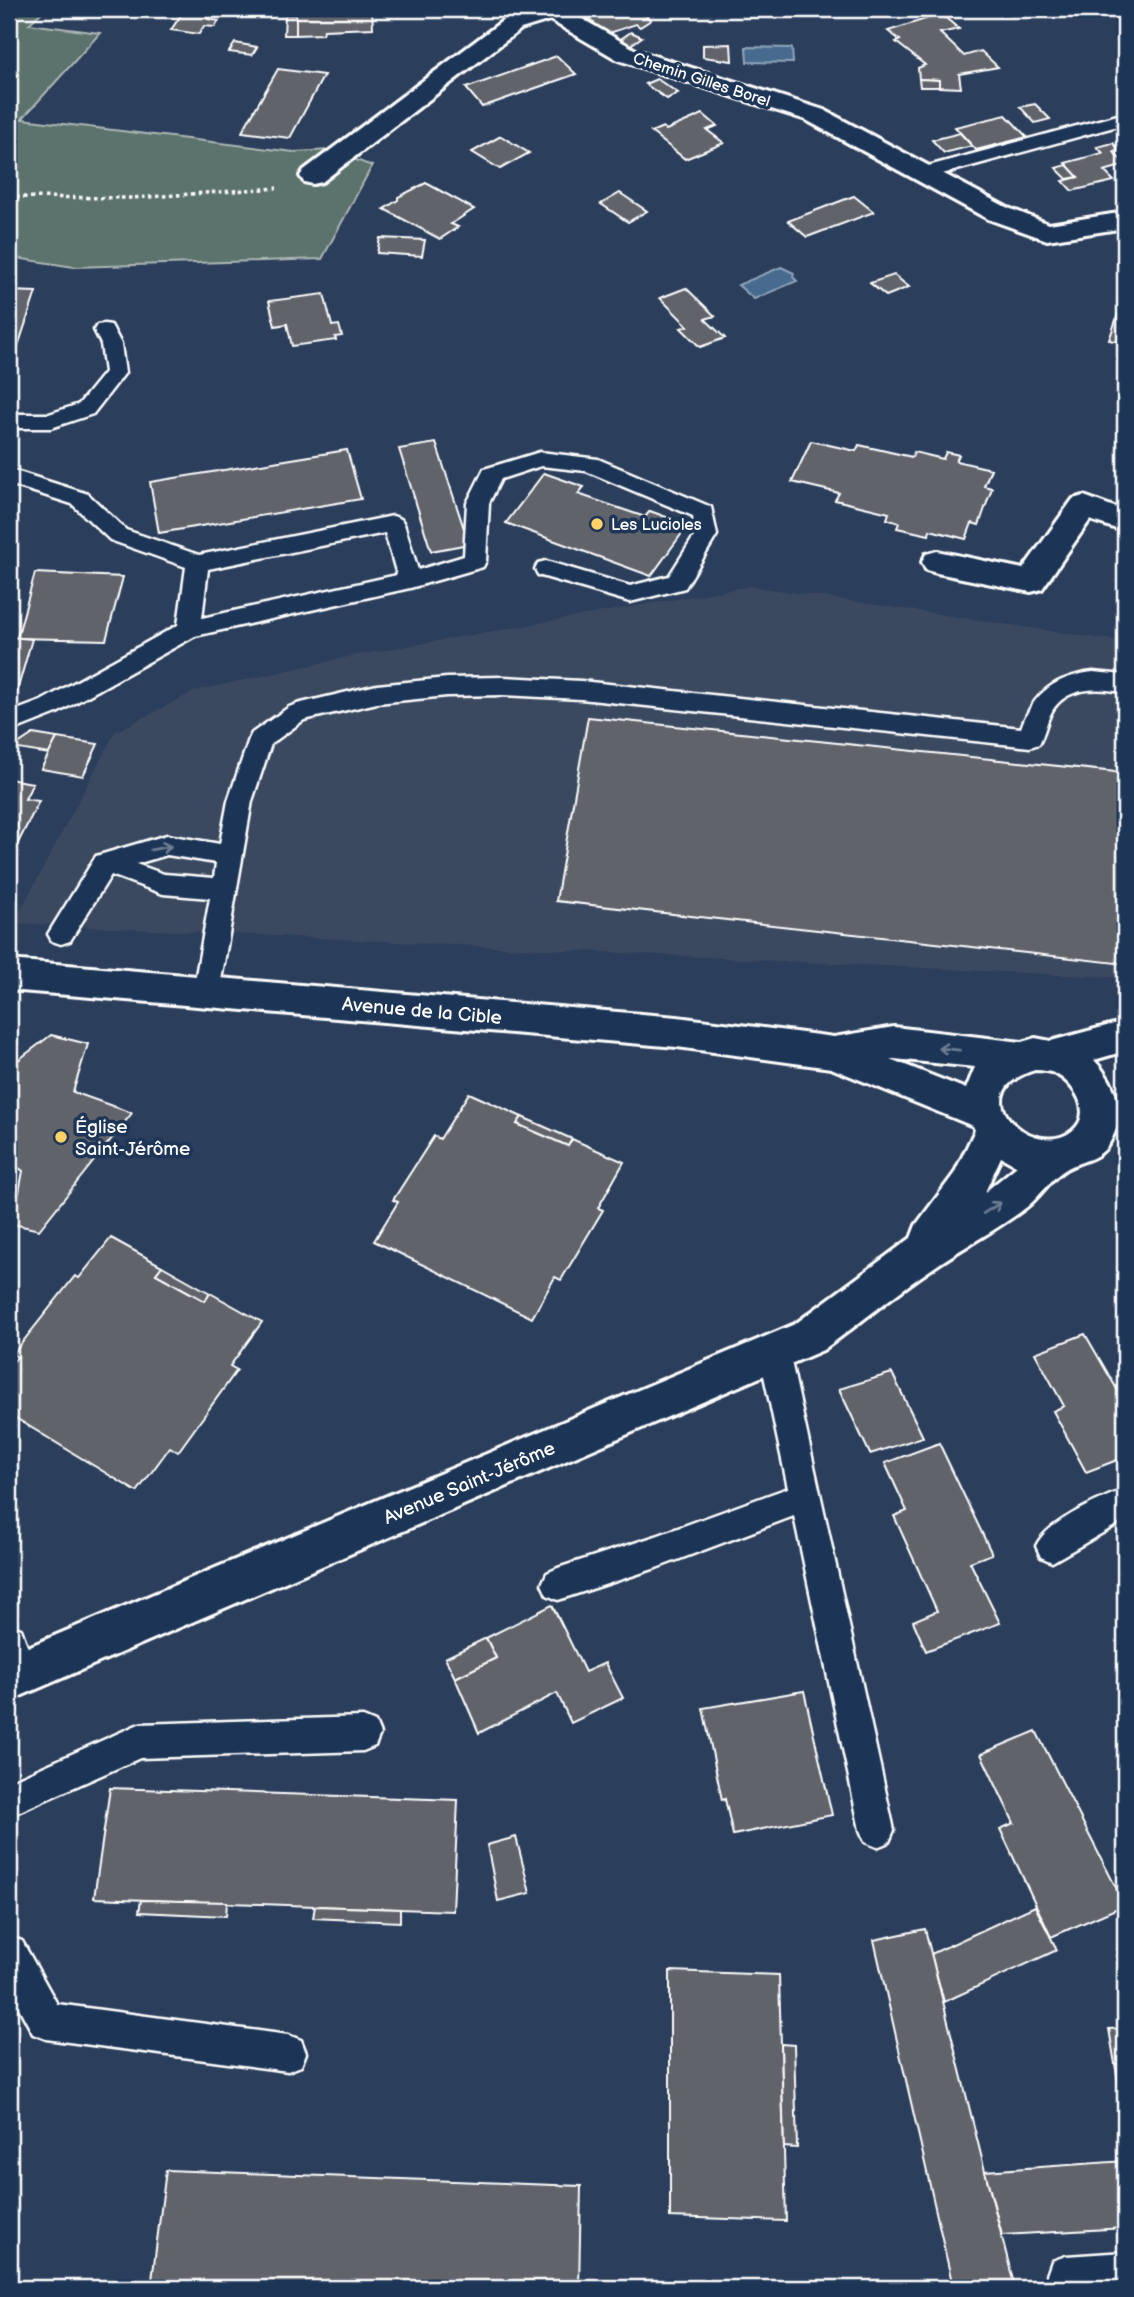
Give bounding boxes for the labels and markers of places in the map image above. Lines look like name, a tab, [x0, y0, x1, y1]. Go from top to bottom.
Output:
marker: Les Lucioles	[589, 516, 605, 532]
place label: Les Lucioles	[611, 516, 702, 535]
place label: Église Saint-Jérôme	[75, 1115, 190, 1161]
marker: Église Saint-Jérôme	[53, 1129, 69, 1145]

